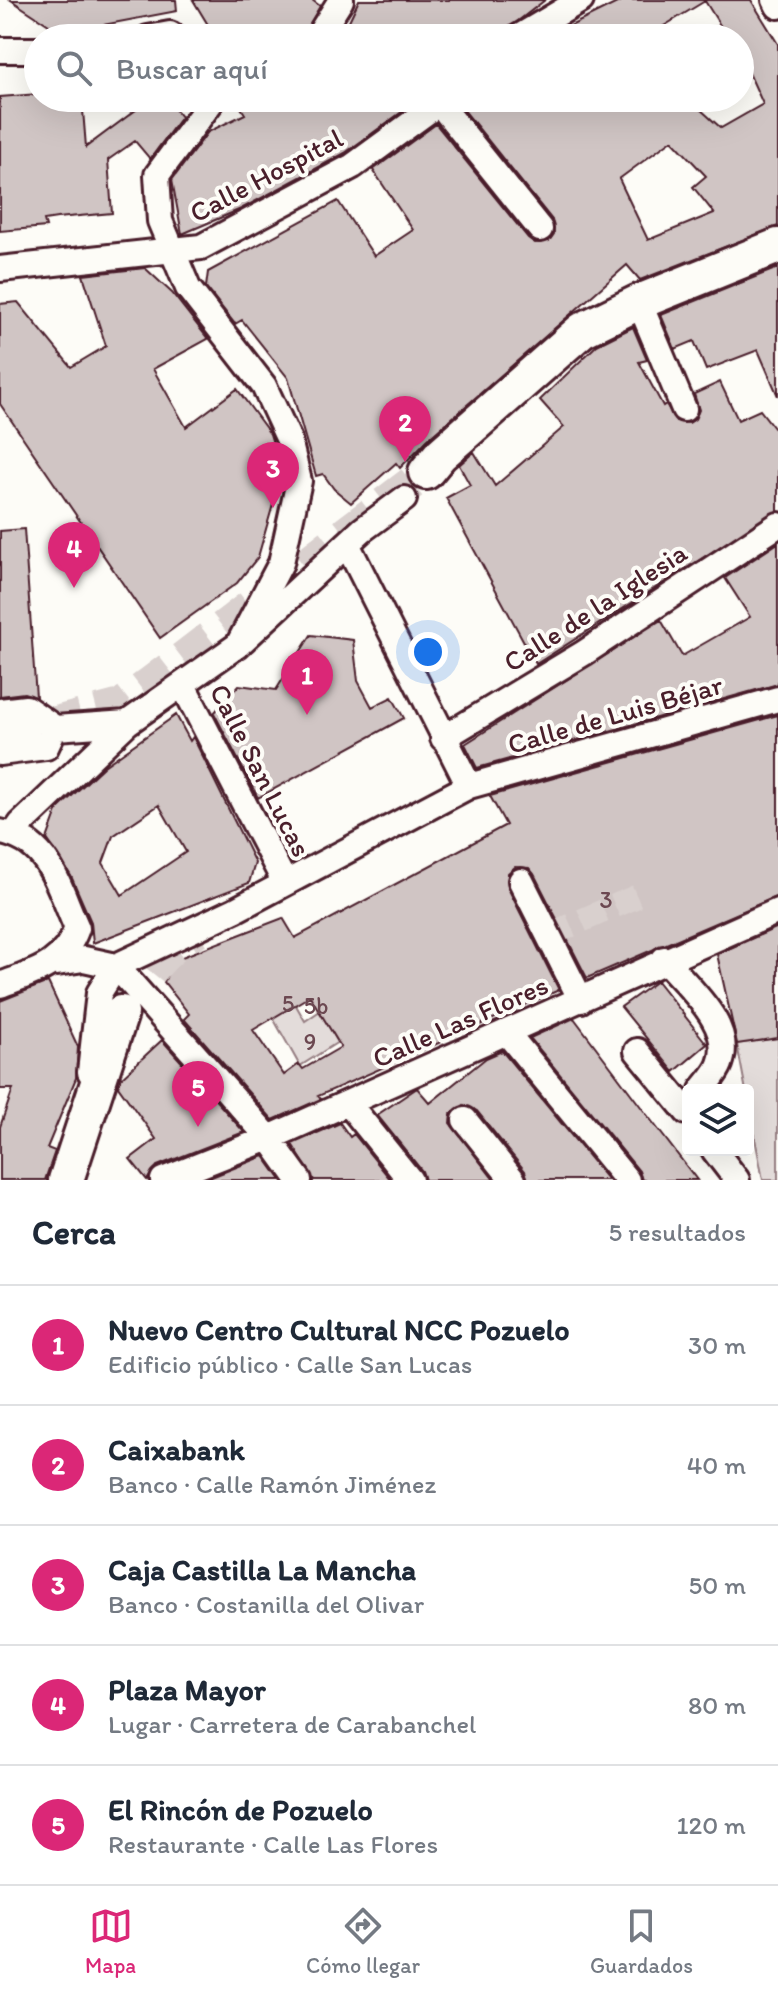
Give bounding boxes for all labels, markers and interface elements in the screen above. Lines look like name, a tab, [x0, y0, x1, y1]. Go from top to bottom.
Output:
search box	[24, 24, 754, 112]
icon: search	[52, 46, 96, 90]
text: Buscar aquí	[116, 50, 268, 87]
street label: Calle Hospital	[184, 120, 348, 230]
pin: 2	[379, 396, 431, 462]
pin: 3	[247, 442, 299, 508]
pin: 4	[48, 522, 100, 588]
street label: Calle de la Iglesia	[497, 535, 693, 679]
your location	[408, 632, 448, 672]
pin: 1	[281, 649, 333, 715]
street label: Calle de Luis Béjar	[504, 667, 726, 761]
street label: Calle San Lucas	[203, 678, 319, 862]
house number: 3	[599, 885, 613, 914]
street label: Calle Las Flores	[367, 967, 553, 1075]
house number: 5	[282, 989, 294, 1018]
house number: 5b	[303, 991, 329, 1020]
house number: 9	[304, 1027, 316, 1056]
pin: 5	[172, 1061, 224, 1127]
map controls	[682, 1084, 754, 1156]
button: layers	[682, 1084, 754, 1156]
text: Cerca	[32, 1212, 116, 1253]
text: 5 resultados	[608, 1216, 746, 1248]
text: Nuevo Centro Cultural NCC Pozuelo	[108, 1311, 570, 1348]
text: 1	[52, 1329, 64, 1361]
text: 30 m	[688, 1329, 746, 1361]
text: Edificio público · Calle San Lucas	[108, 1348, 472, 1380]
text: Caixabank	[108, 1431, 245, 1468]
text: 2	[51, 1449, 65, 1481]
text: 40 m	[687, 1449, 746, 1481]
text: Banco · Calle Ramón Jiménez	[108, 1468, 436, 1500]
text: Caja Castilla La Mancha	[108, 1551, 416, 1588]
text: 3	[51, 1569, 65, 1601]
text: 50 m	[689, 1569, 746, 1601]
text: Banco · Costanilla del Olivar	[108, 1588, 424, 1620]
text: Plaza Mayor	[108, 1671, 266, 1708]
text: 4	[50, 1689, 66, 1721]
text: 80 m	[688, 1689, 746, 1721]
text: Lugar · Carretera de Carabanchel	[108, 1708, 476, 1740]
text: El Rincón de Pozuelo	[108, 1791, 373, 1828]
text: 5	[51, 1809, 65, 1841]
text: 120 m	[677, 1809, 746, 1841]
text: Restaurante · Calle Las Flores	[108, 1828, 438, 1860]
tab: Mapa	[85, 1904, 136, 1979]
tab: Cómo llegar	[306, 1904, 420, 1979]
tab: Guardados	[590, 1904, 693, 1979]

